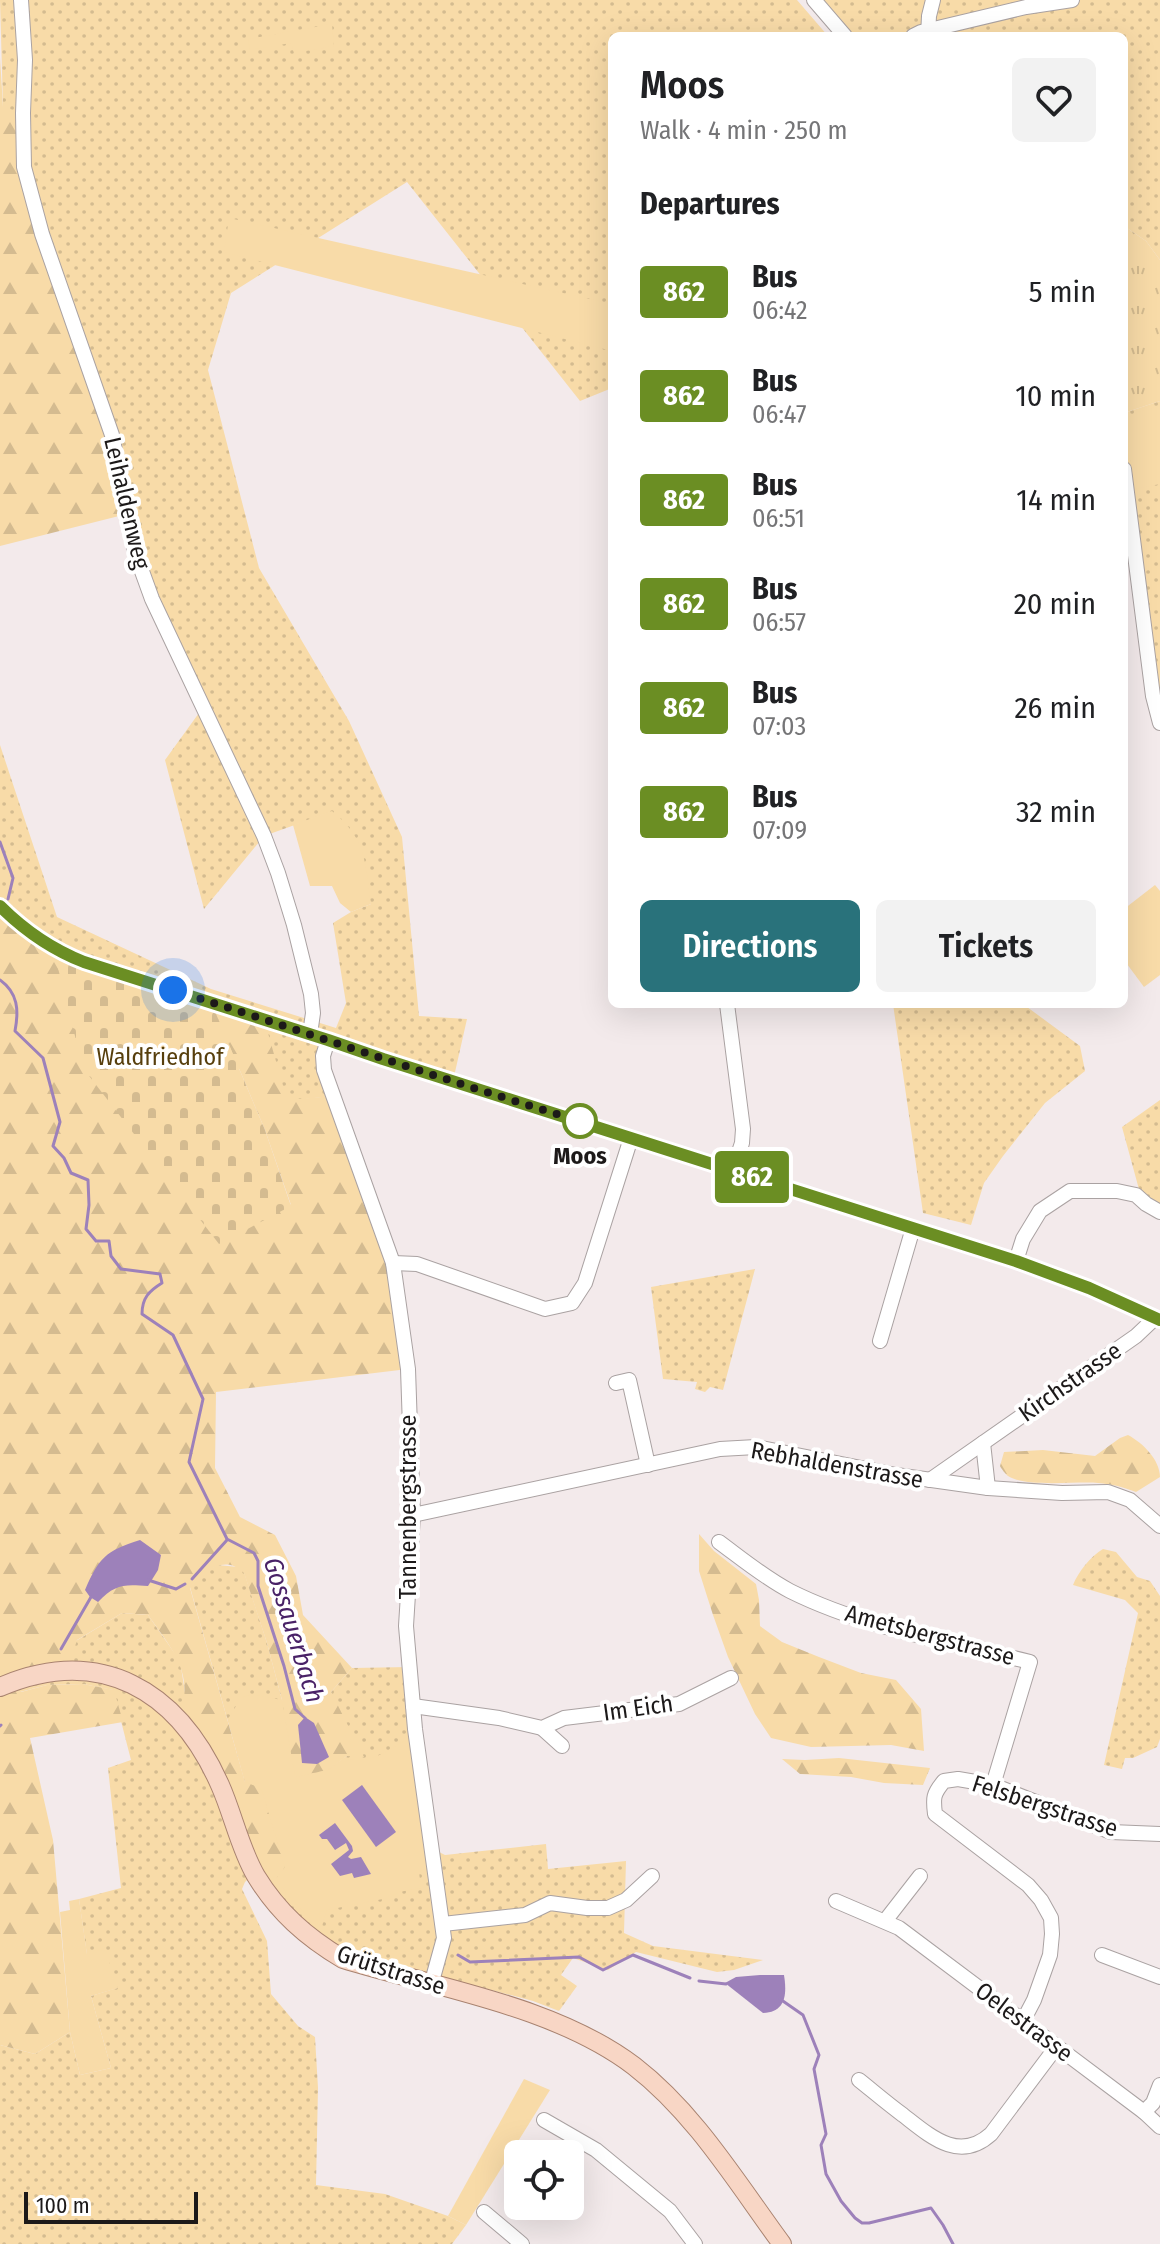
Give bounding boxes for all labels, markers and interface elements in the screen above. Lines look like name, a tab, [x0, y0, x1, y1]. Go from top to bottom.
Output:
button: heart	[1012, 58, 1096, 142]
text: Moos	[640, 62, 724, 108]
text: Walk · 4 min · 250 m	[640, 115, 848, 146]
text: Departures	[640, 186, 780, 222]
text: Bus	[752, 259, 797, 295]
text: 5 min	[1029, 274, 1096, 310]
text: 862	[663, 275, 705, 308]
text: 06:42	[752, 295, 808, 326]
text: Bus	[752, 363, 797, 399]
text: 10 min	[1015, 378, 1096, 414]
text: 862	[663, 379, 705, 412]
text: 06:47	[752, 399, 806, 430]
street label: Leihaldenweg	[98, 434, 156, 572]
text: Bus	[752, 467, 797, 503]
text: 14 min	[1016, 482, 1096, 518]
text: 862	[663, 483, 705, 516]
text: 06:51	[752, 503, 805, 534]
text: Bus	[752, 571, 797, 607]
text: 20 min	[1014, 586, 1096, 622]
text: 862	[663, 587, 705, 620]
text: 06:57	[752, 607, 806, 638]
text: Bus	[752, 675, 797, 711]
text: 26 min	[1014, 690, 1096, 726]
text: 862	[663, 691, 705, 724]
text: 07:03	[752, 711, 806, 742]
text: Bus	[752, 779, 797, 815]
text: 32 min	[1016, 794, 1096, 830]
text: 862	[663, 795, 705, 828]
text: 07:09	[752, 815, 807, 846]
button: Directions	[640, 900, 860, 992]
button: Tickets	[876, 900, 1096, 992]
your location	[153, 970, 193, 1010]
park label: Waldfriedhof	[97, 1043, 225, 1071]
marker: Moos	[563, 1104, 597, 1138]
place label: Moos	[553, 1142, 607, 1170]
line badge: 862	[706, 1151, 798, 1203]
text: 862	[731, 1160, 773, 1193]
street label: Kirchstrasse	[1013, 1336, 1127, 1428]
street label: Tannenbergstrasse	[394, 1415, 422, 1599]
street label: Rebhaldenstrasse	[749, 1436, 925, 1494]
water label: Gossauerbach	[257, 1554, 330, 1707]
street label: Ametsbergstrasse	[842, 1599, 1018, 1671]
street label: Im Eich	[601, 1689, 675, 1727]
street label: Felsbergstrasse	[969, 1769, 1121, 1843]
street label: Grütstrasse	[333, 1939, 449, 2001]
street label: Oelestrasse	[970, 1976, 1078, 2068]
map controls	[504, 2140, 584, 2220]
button: locate	[504, 2140, 584, 2220]
scale bar	[24, 2188, 198, 2224]
text: 100 m	[36, 2192, 90, 2219]

